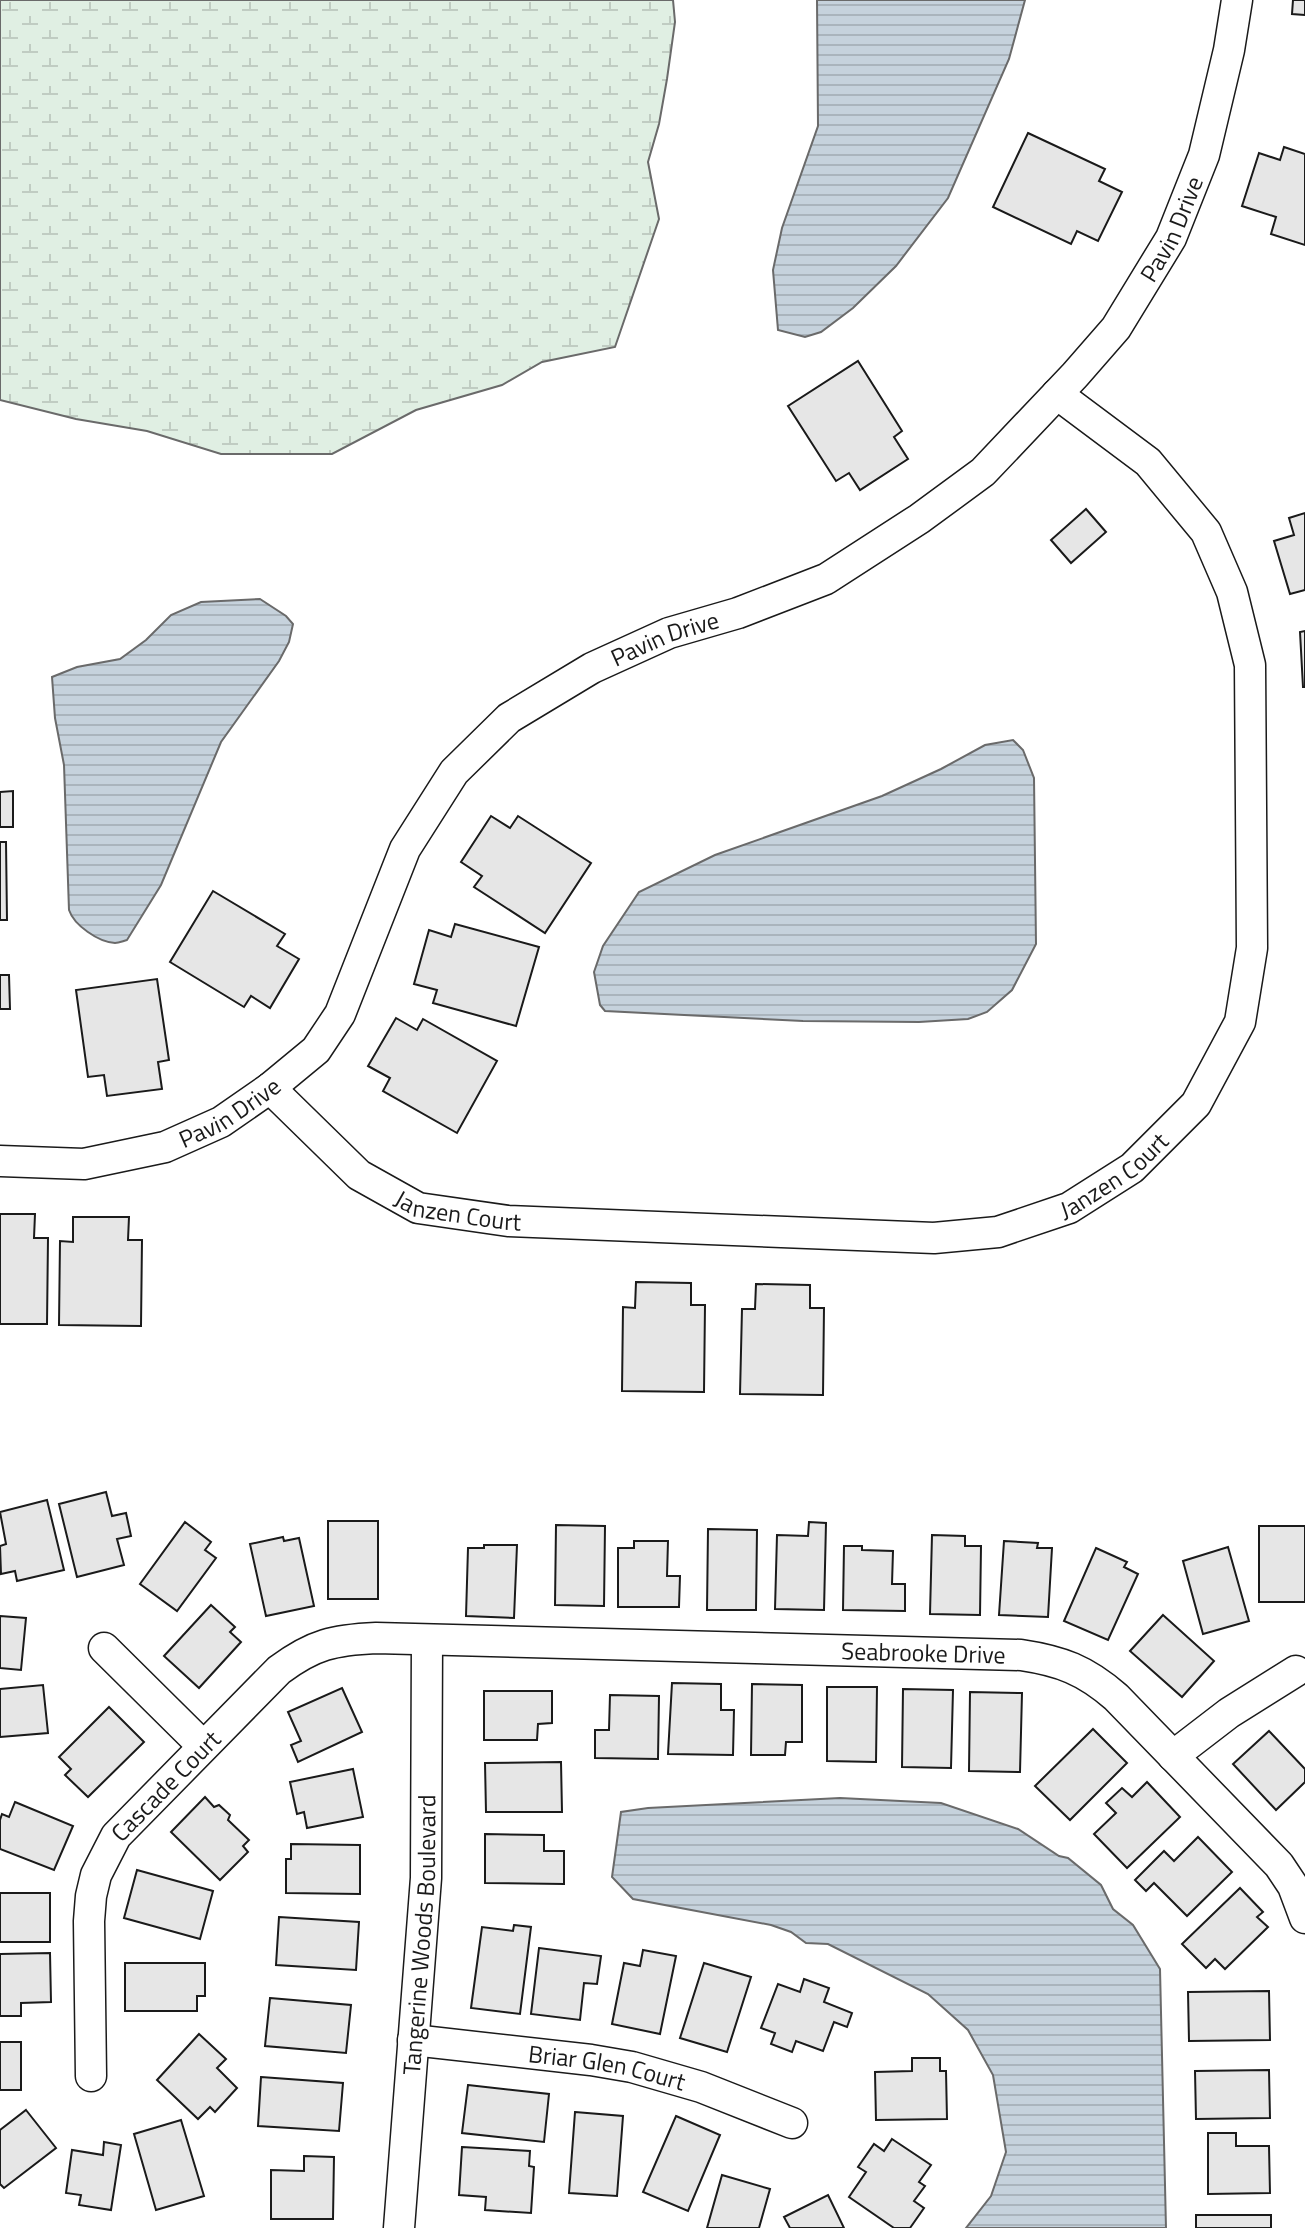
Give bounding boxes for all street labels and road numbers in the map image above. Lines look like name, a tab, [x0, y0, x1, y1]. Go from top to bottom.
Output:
street label: Pavin Drive	[1130, 171, 1212, 289]
street label: Pavin Drive	[605, 602, 723, 675]
street label: Pavin Drive	[173, 1068, 288, 1157]
street label: Janzen Court	[1055, 1123, 1177, 1228]
street label: Janzen Court	[388, 1181, 522, 1240]
street label: Seabrooke Drive	[841, 1632, 1006, 1673]
street label: Cascade Court	[102, 1721, 229, 1850]
street label: Tangerine Woods Boulevard	[393, 1795, 444, 2076]
street label: Briar Glen Court	[526, 2035, 690, 2100]

